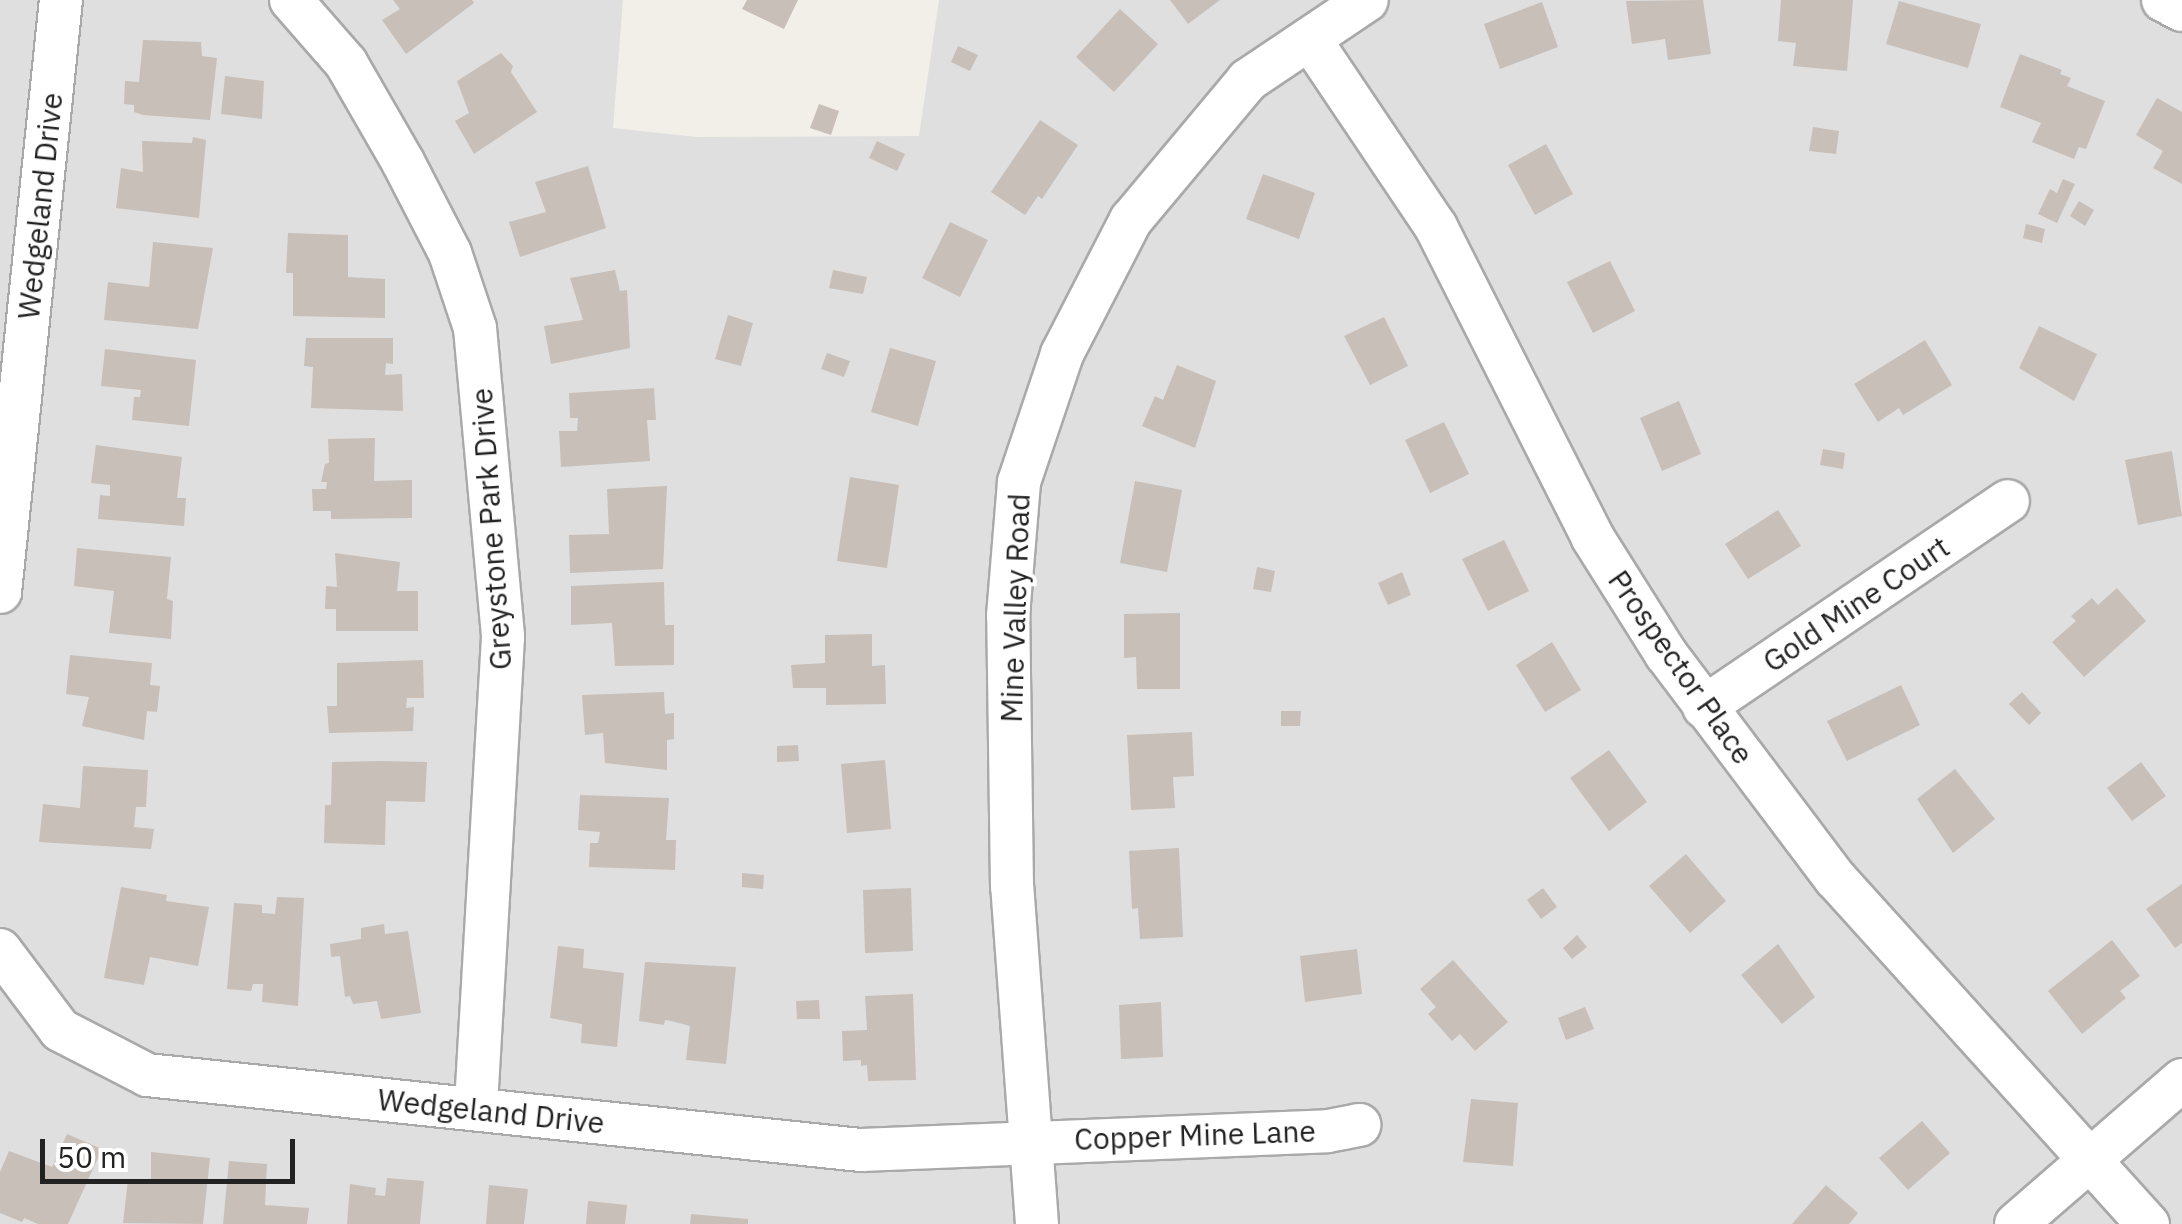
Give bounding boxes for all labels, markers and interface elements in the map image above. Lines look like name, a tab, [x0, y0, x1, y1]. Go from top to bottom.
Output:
street label: Wedgeland Drive	[10, 91, 70, 321]
street label: Greystone Park Drive	[463, 387, 519, 671]
street label: Mine Valley Road	[993, 493, 1037, 723]
street label: Gold Mine Court	[1756, 528, 1956, 680]
street label: Prospector Place	[1601, 563, 1761, 771]
street label: Wedgeland Drive	[376, 1081, 606, 1141]
street label: Copper Mine Lane	[1074, 1113, 1316, 1157]
scale bar	[45, 1119, 300, 1181]
text: 50 m	[57, 1137, 126, 1176]

